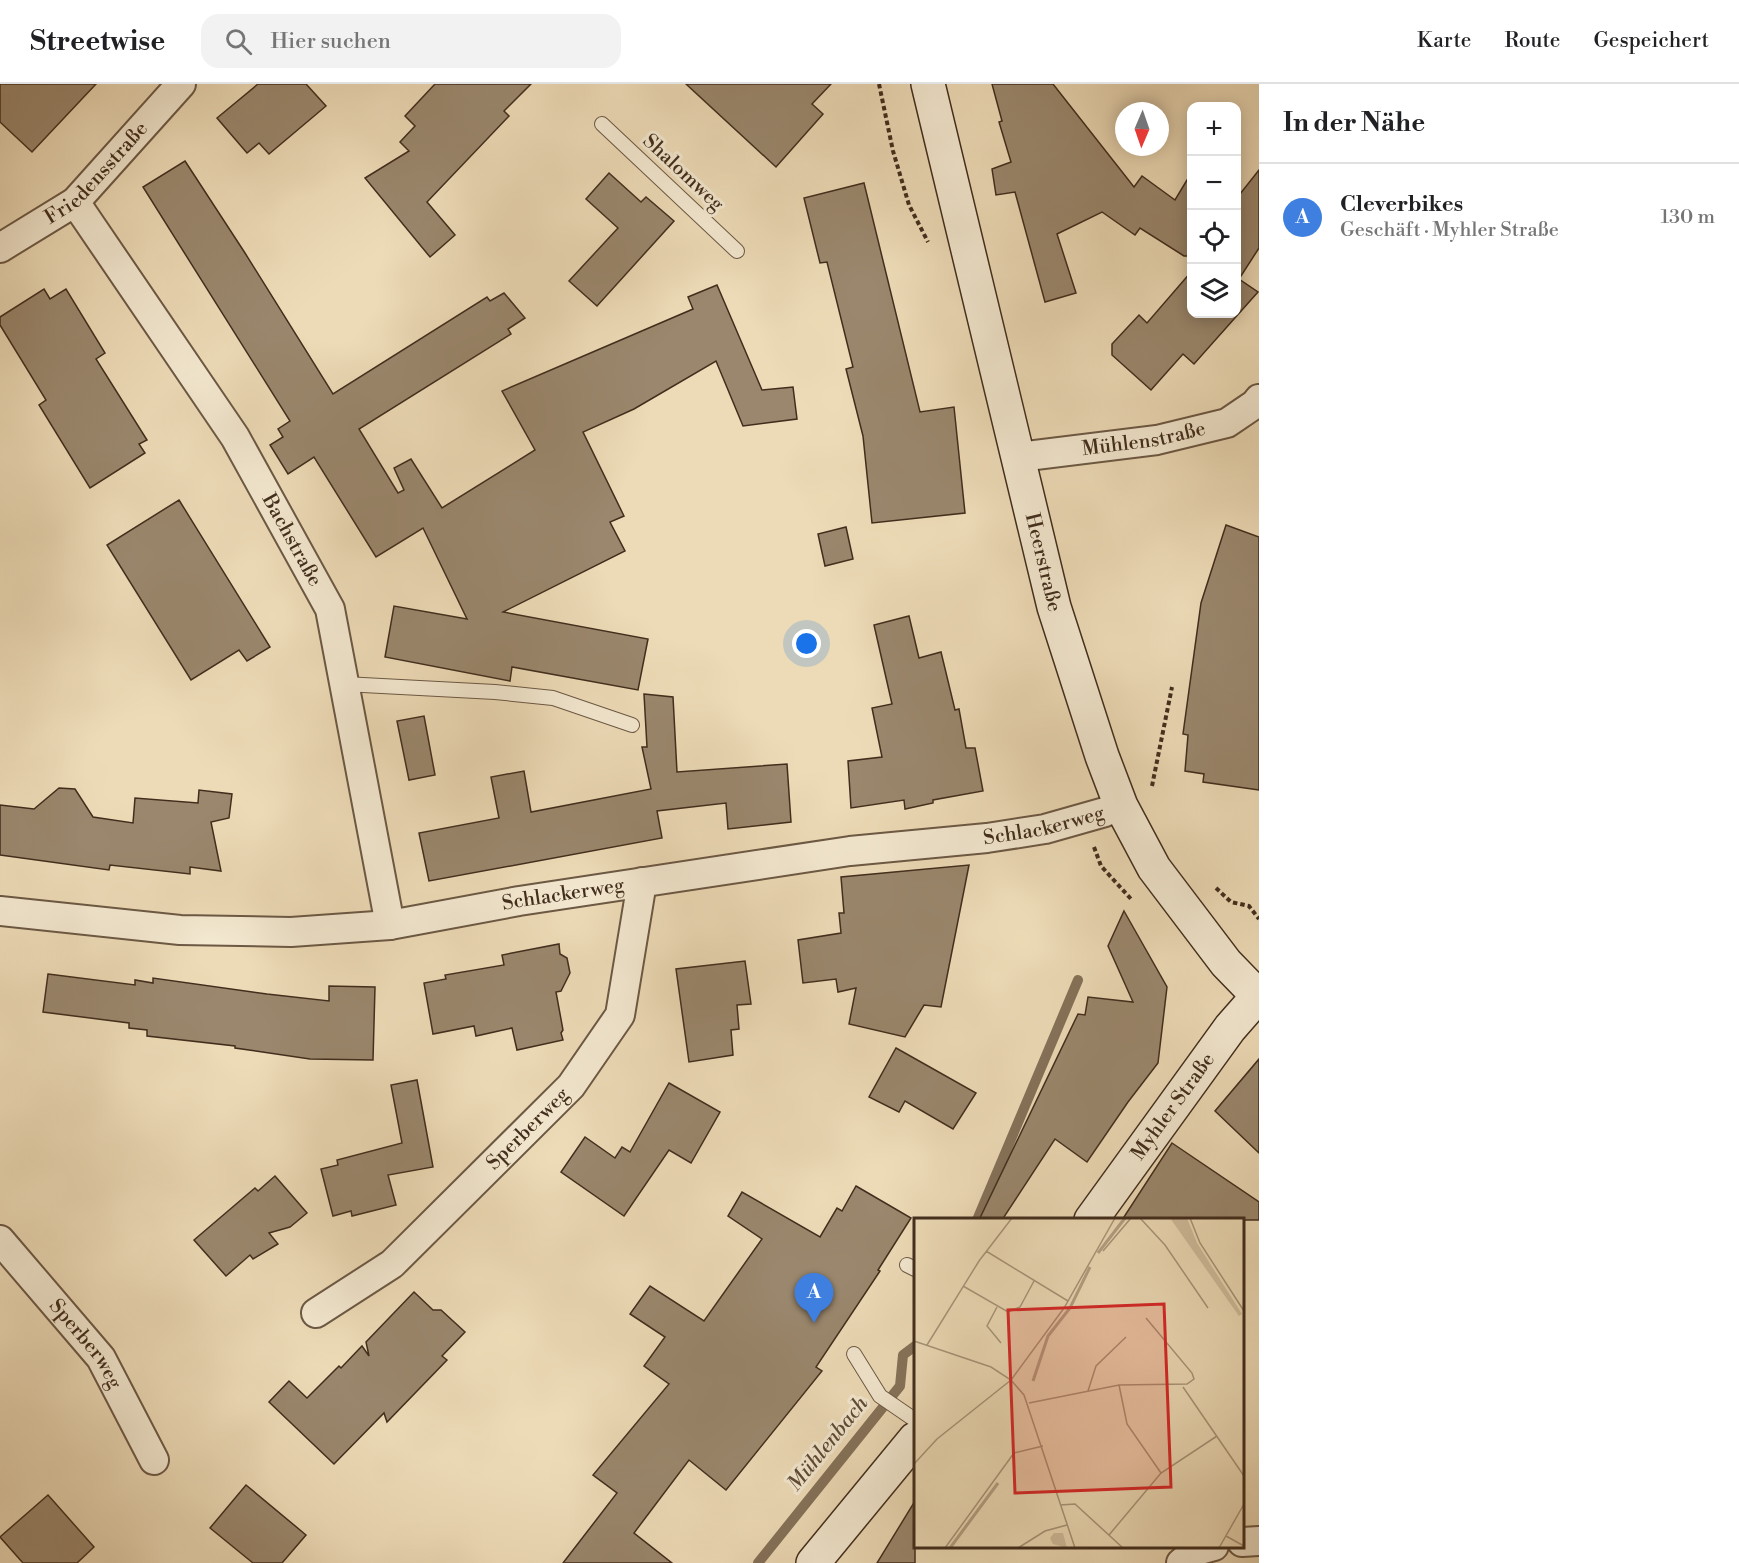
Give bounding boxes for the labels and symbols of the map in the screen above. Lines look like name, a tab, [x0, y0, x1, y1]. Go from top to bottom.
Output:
north arrow	[1115, 102, 1169, 156]
street label: Friedensstraße	[40, 117, 153, 230]
street label: Shalomweg	[637, 129, 729, 217]
street label: Mühlenstraße	[1080, 416, 1208, 462]
street label: Bachstraße	[256, 488, 328, 591]
street label: Heerstraße	[1019, 510, 1067, 614]
your location	[792, 629, 821, 658]
street label: Schlackerweg	[982, 800, 1108, 851]
street label: Schlackerweg	[500, 873, 627, 916]
street label: Myhler Straße	[1126, 1048, 1220, 1165]
street label: Sperberweg	[481, 1082, 575, 1175]
inset map	[914, 1218, 1244, 1548]
pin: A	[794, 1274, 834, 1323]
street label: Sperberweg	[44, 1294, 128, 1394]
water label: Mühlenbach	[782, 1391, 874, 1497]

